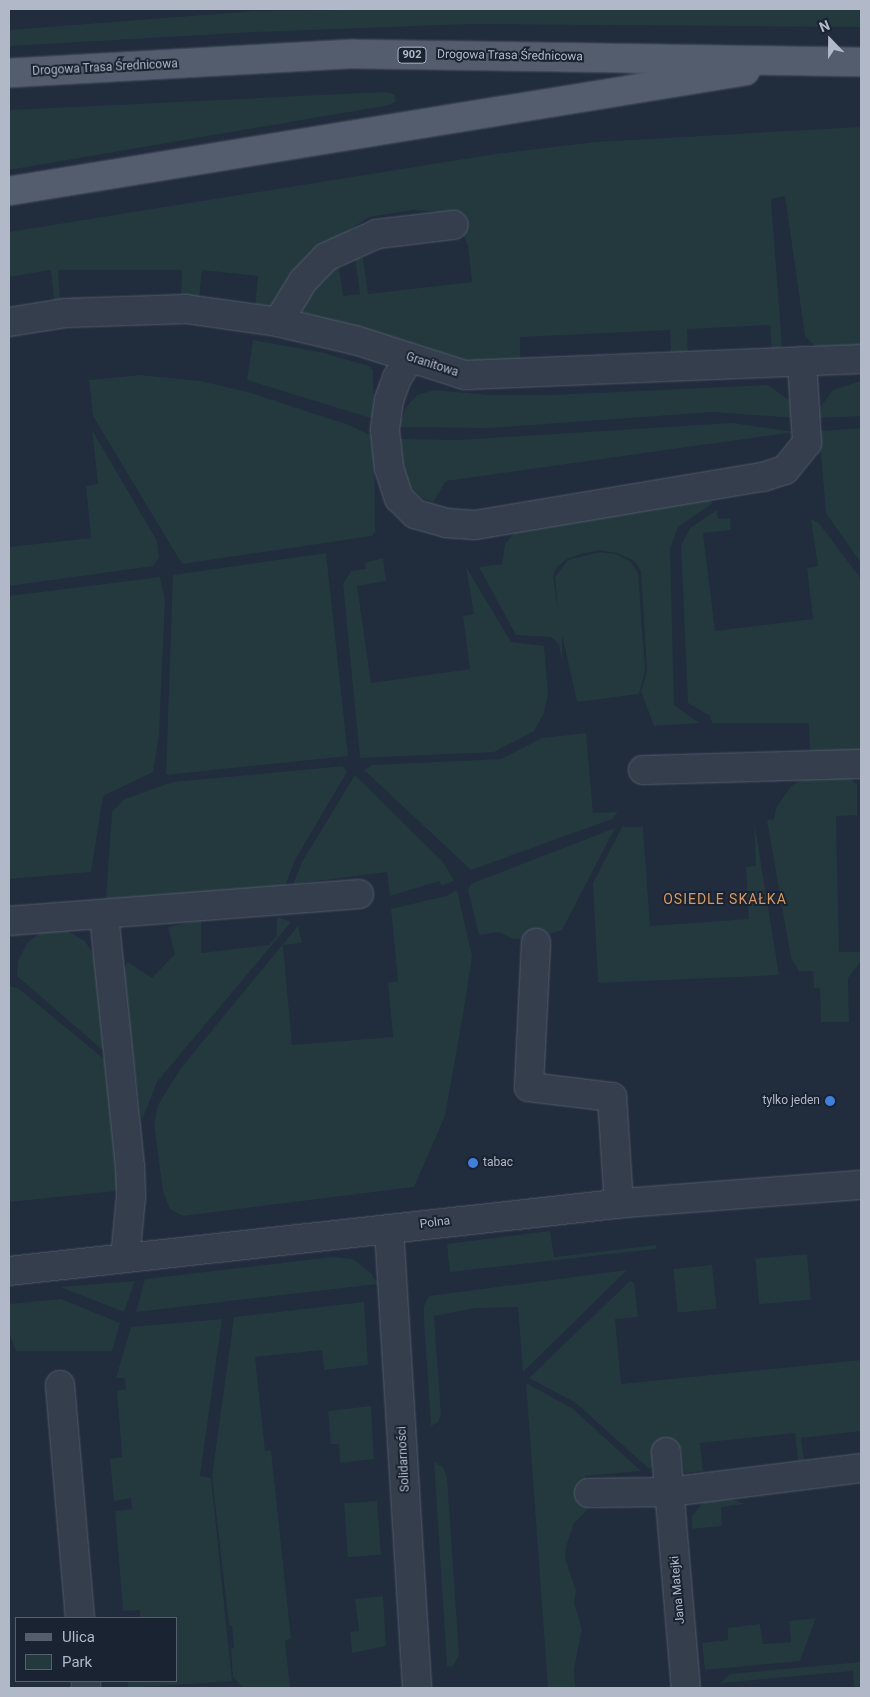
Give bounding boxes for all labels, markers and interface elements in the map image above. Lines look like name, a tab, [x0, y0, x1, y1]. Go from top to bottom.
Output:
north arrow	[805, 15, 855, 65]
text: N	[817, 17, 832, 35]
road number: 902	[397, 46, 427, 64]
street label: Drogowa Trasa Średnicowa	[437, 48, 583, 64]
street label: Drogowa Trasa Średnicowa	[32, 57, 178, 79]
street label: Granitowa	[404, 350, 460, 380]
district label: OSIEDLE SKAŁKA	[661, 891, 789, 907]
place label: tylko jeden	[763, 1094, 820, 1108]
marker: tylko jeden	[824, 1095, 836, 1107]
place label: tabac	[483, 1156, 513, 1170]
marker: tabac	[467, 1157, 479, 1169]
street label: Polna	[419, 1214, 451, 1232]
street label: Solidarności	[395, 1426, 413, 1492]
street label: Jana Matejki	[668, 1555, 688, 1625]
legend	[15, 1617, 178, 1682]
text: Ulica	[62, 1628, 95, 1646]
text: Park	[62, 1653, 92, 1671]

